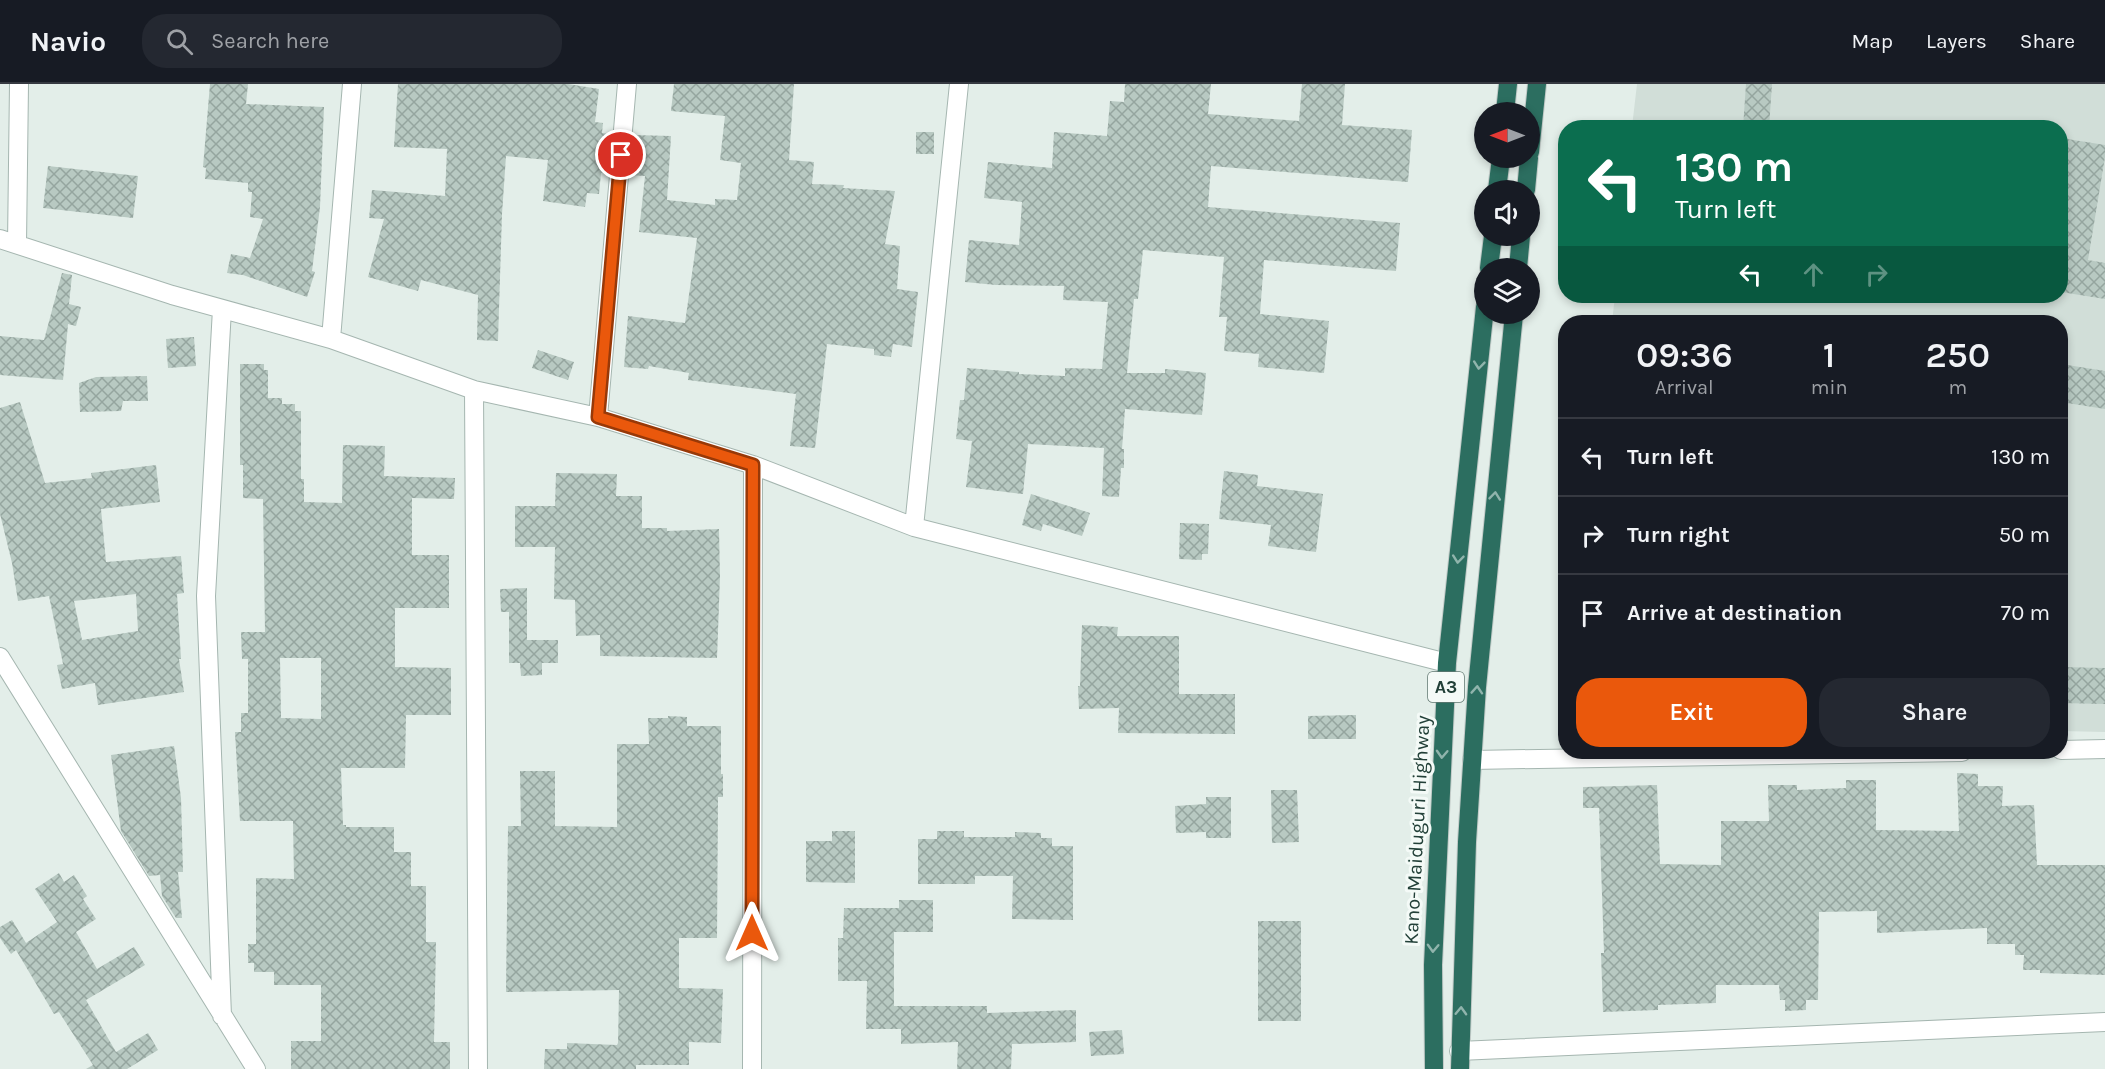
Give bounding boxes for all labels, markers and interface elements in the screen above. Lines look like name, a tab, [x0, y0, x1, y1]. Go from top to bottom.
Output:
search box	[142, 14, 562, 68]
text: Navio	[30, 25, 106, 58]
icon: search	[163, 25, 196, 58]
text: Search here	[211, 28, 329, 54]
text: Map	[1851, 29, 1893, 53]
text: Layers	[1926, 29, 1987, 53]
text: Share	[2020, 29, 2075, 53]
north arrow	[1474, 102, 1540, 168]
map controls	[1474, 102, 1540, 324]
pin	[595, 129, 646, 180]
icon: arrive	[604, 138, 637, 171]
text: 130 m	[1675, 142, 1793, 192]
icon: left	[1576, 144, 1654, 222]
button: sound	[1474, 180, 1540, 246]
text: Turn left	[1675, 193, 1776, 225]
button: layers	[1474, 258, 1540, 324]
icon: left	[1734, 258, 1767, 291]
icon: ahead	[1797, 258, 1830, 291]
icon: right	[1860, 258, 1893, 291]
text: 09:36	[1636, 334, 1733, 376]
text: 1	[1823, 334, 1835, 376]
text: 250	[1925, 334, 1990, 376]
one-way arrow	[1473, 361, 1486, 370]
text: Arrival	[1655, 376, 1714, 399]
text: min	[1811, 376, 1848, 399]
text: m	[1948, 376, 1967, 399]
icon: left	[1576, 441, 1609, 474]
text: Turn left	[1627, 444, 1714, 470]
text: 130 m	[1991, 444, 2050, 470]
one-way arrow	[1488, 491, 1501, 500]
icon: right	[1576, 519, 1609, 552]
text: Turn right	[1627, 522, 1730, 548]
text: 50 m	[1999, 522, 2050, 548]
one-way arrow	[1452, 555, 1465, 564]
icon: arrive	[1576, 597, 1609, 630]
text: Arrive at destination	[1627, 600, 1842, 626]
text: 70 m	[2001, 600, 2050, 626]
road number: A3	[1428, 672, 1464, 702]
button: Exit	[1576, 678, 1807, 747]
button: Share	[1819, 678, 2050, 747]
one-way arrow	[1470, 685, 1483, 695]
street label: Kano-Maiduguri Highway	[1400, 715, 1434, 945]
one-way arrow	[1436, 749, 1449, 758]
position arrow	[720, 901, 784, 965]
one-way arrow	[1427, 944, 1440, 953]
one-way arrow	[1454, 1006, 1467, 1015]

